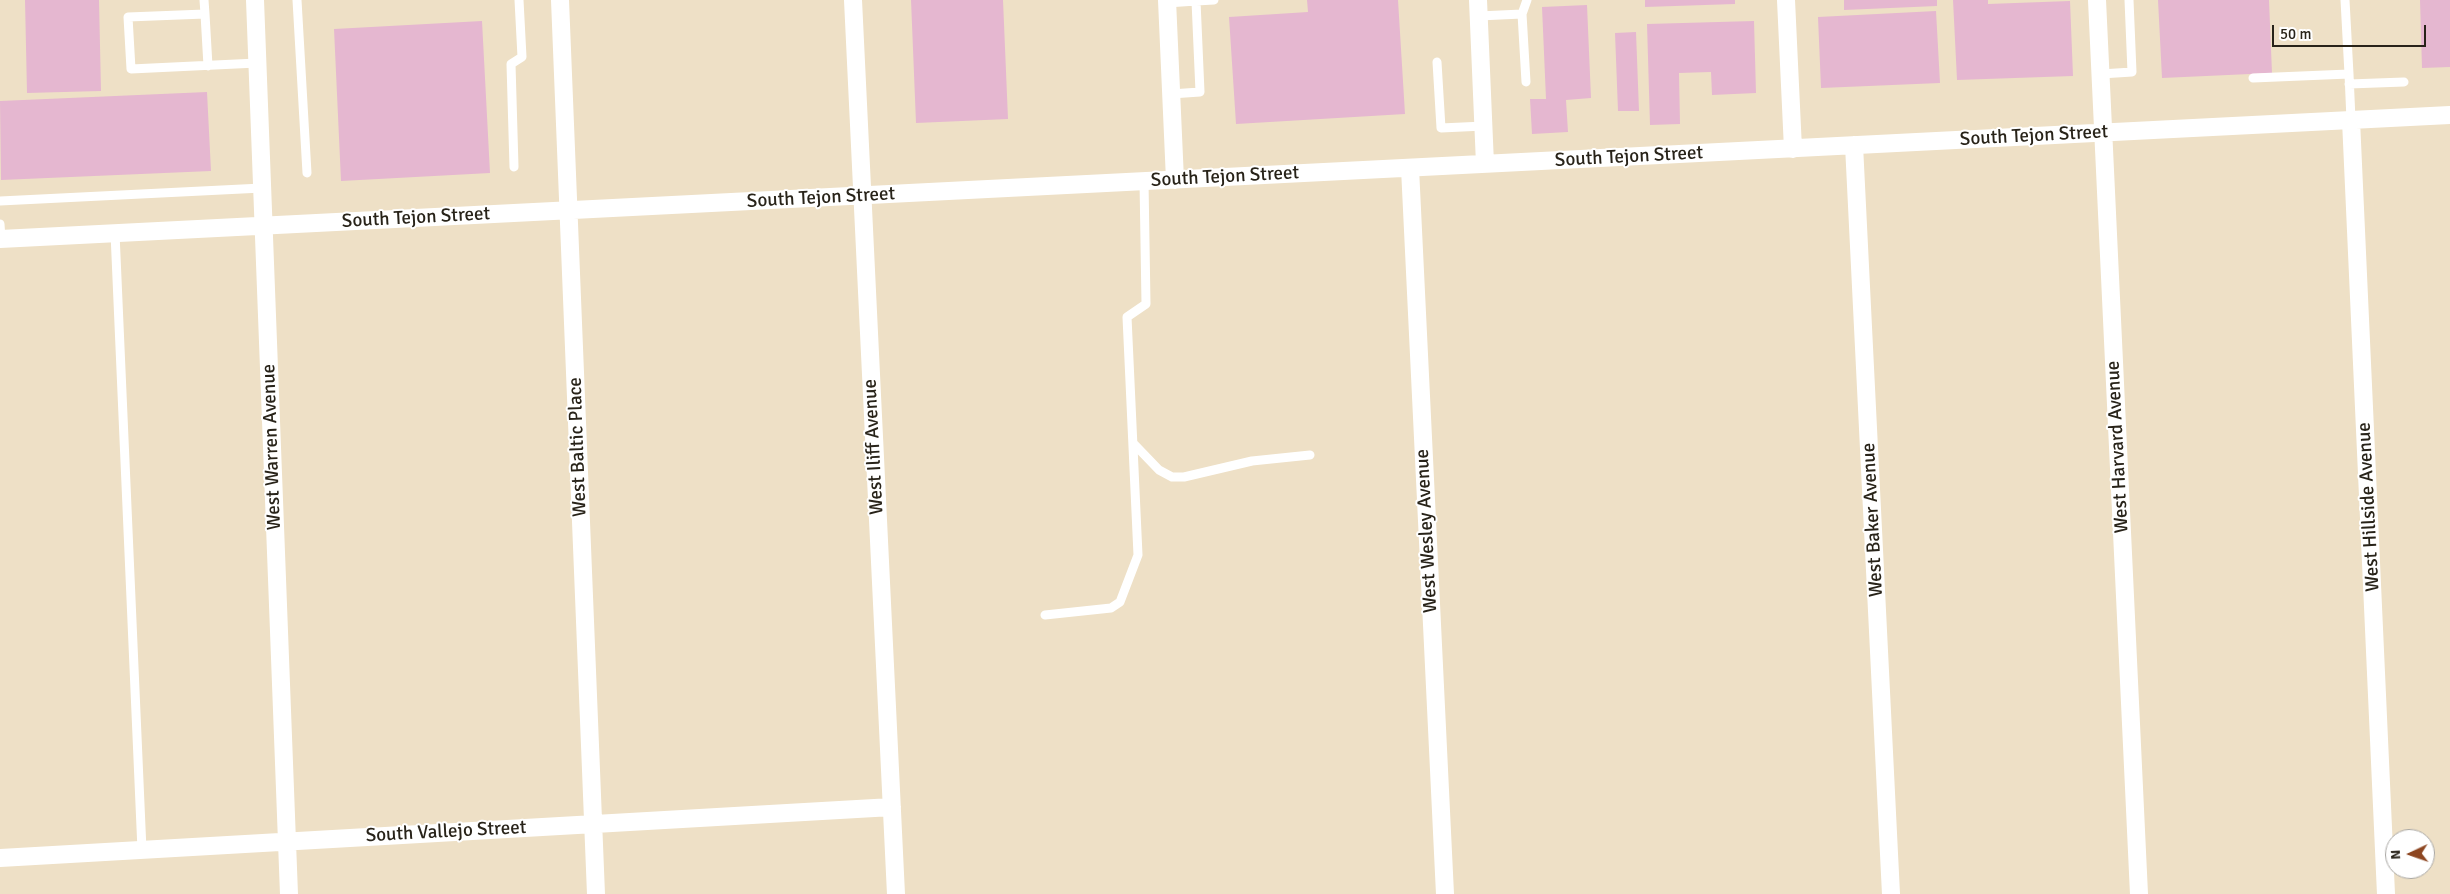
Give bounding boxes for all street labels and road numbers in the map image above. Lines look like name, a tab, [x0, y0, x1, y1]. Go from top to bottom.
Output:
street label: South Tejon Street	[1959, 121, 2109, 151]
street label: South Tejon Street	[1554, 142, 1704, 172]
street label: South Tejon Street	[1150, 162, 1300, 192]
street label: South Tejon Street	[746, 183, 896, 213]
street label: South Tejon Street	[341, 203, 491, 233]
street label: West Harvard Avenue	[2102, 360, 2134, 534]
street label: West Warren Avenue	[258, 364, 286, 530]
street label: West Baltic Place	[564, 377, 592, 517]
street label: West Iliff Avenue	[859, 379, 889, 515]
street label: West Hillside Avenue	[2353, 422, 2385, 592]
street label: West Baker Avenue	[1858, 442, 1888, 598]
street label: West Wesley Avenue	[1411, 448, 1443, 614]
street label: South Vallejo Street	[365, 816, 527, 848]

